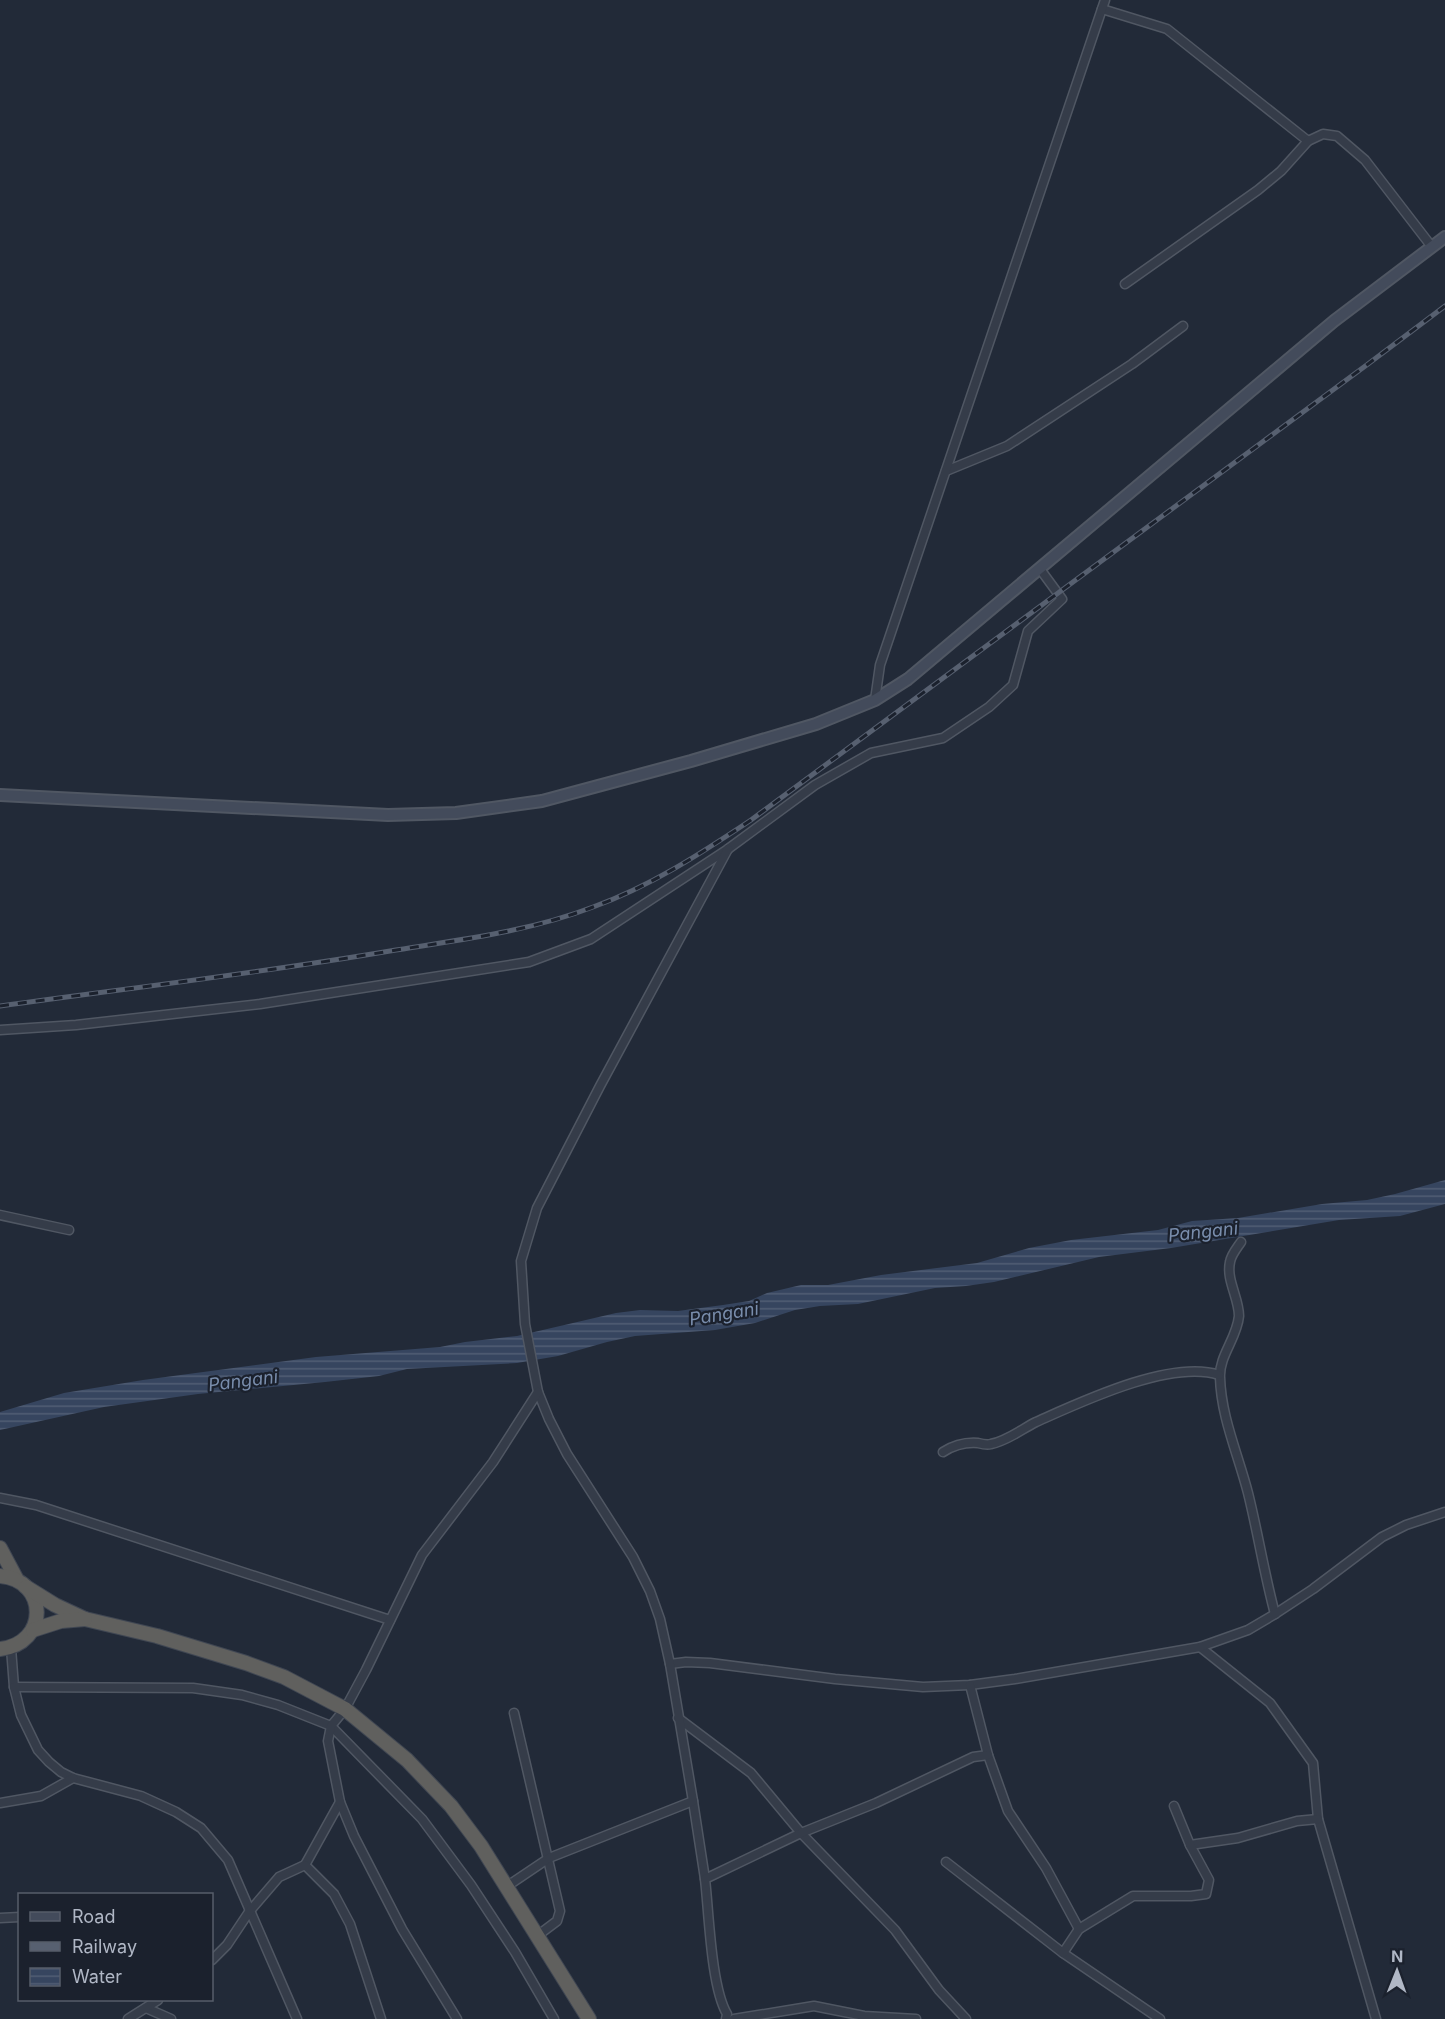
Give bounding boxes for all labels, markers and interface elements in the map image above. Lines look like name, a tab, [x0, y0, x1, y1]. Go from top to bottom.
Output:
water label: Pangani	[1167, 1217, 1240, 1246]
water label: Pangani	[688, 1298, 761, 1329]
water label: Pangani	[207, 1366, 280, 1395]
legend	[18, 1893, 213, 2001]
text: Road	[72, 1906, 115, 1927]
text: Railway	[72, 1936, 137, 1957]
north arrow	[1367, 1941, 1427, 2001]
text: N	[1391, 1946, 1404, 1966]
text: Water	[72, 1966, 122, 1987]

